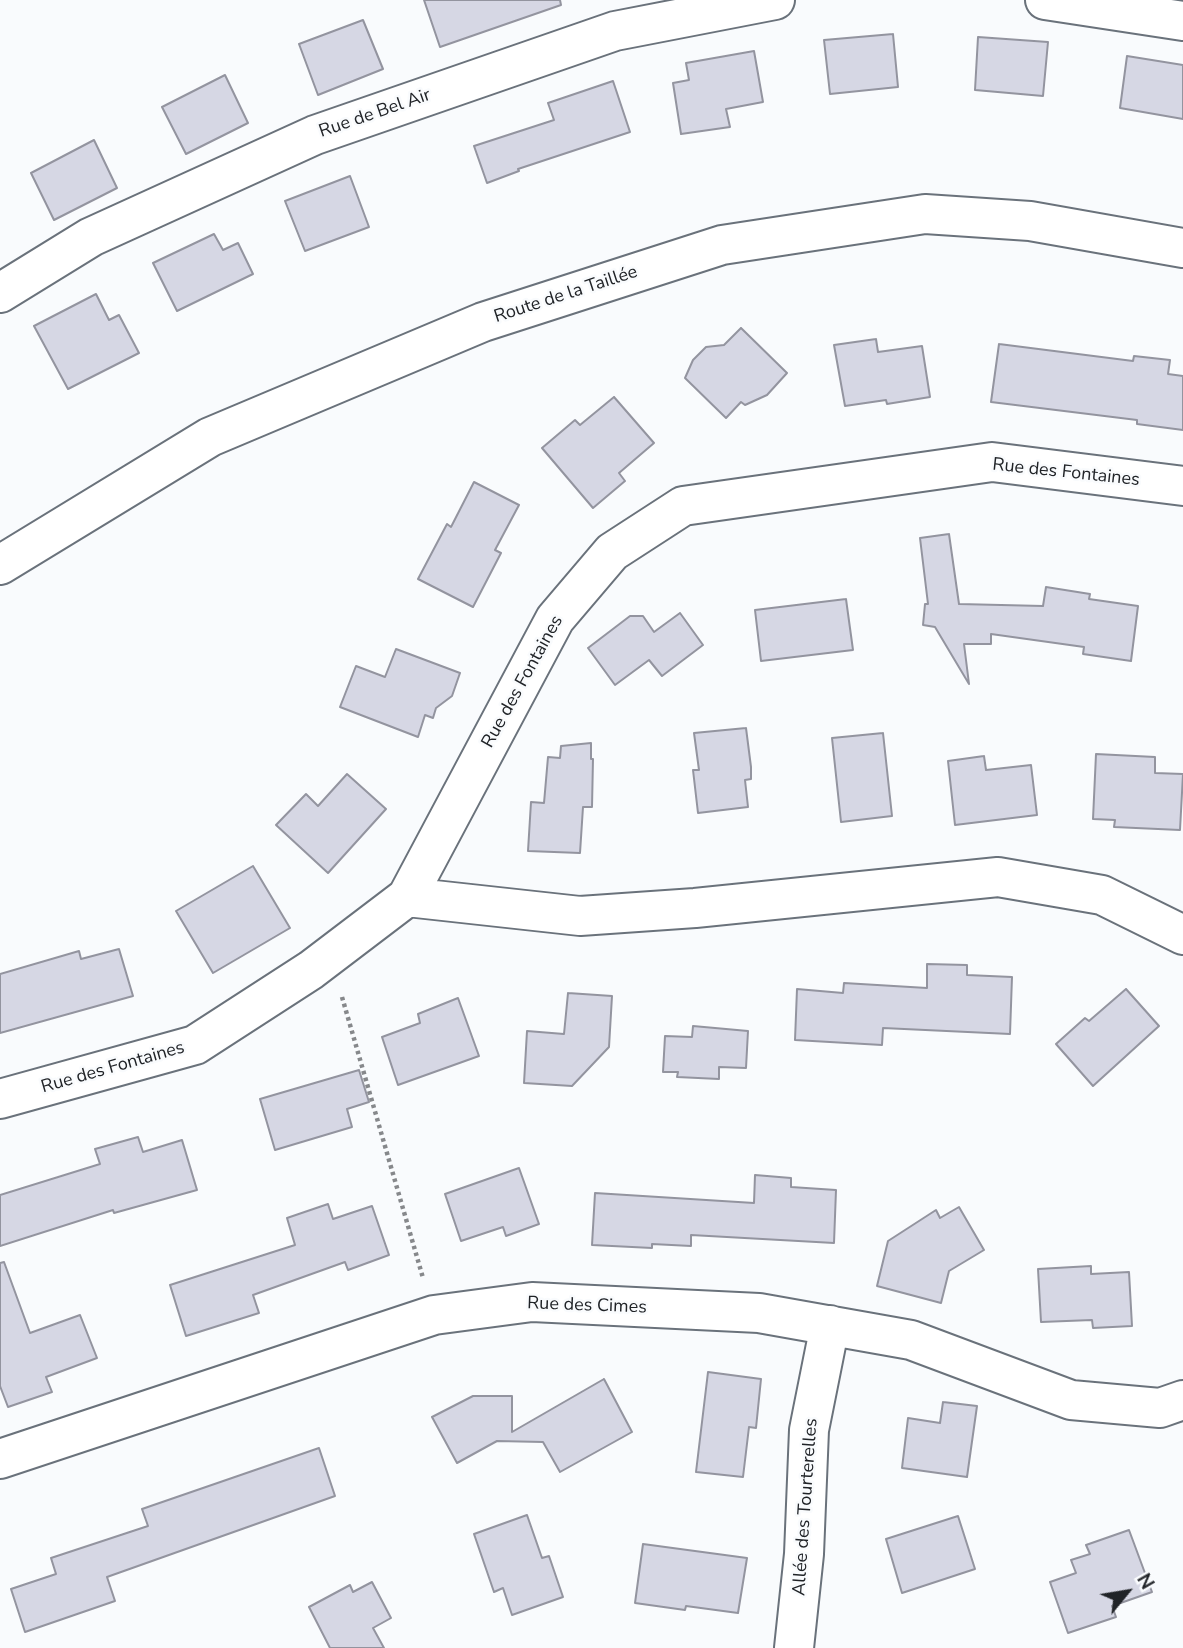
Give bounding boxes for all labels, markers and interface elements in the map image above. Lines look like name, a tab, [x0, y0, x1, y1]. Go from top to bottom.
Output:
street label: Rue de Bel Air	[316, 85, 434, 143]
street label: Route de la Taillée	[492, 262, 640, 328]
street label: Rue des Fontaines	[991, 455, 1141, 491]
street label: Rue des Fontaines	[478, 612, 568, 752]
street label: Rue des Fontaines	[39, 1037, 187, 1099]
street label: Rue des Cimes	[527, 1293, 647, 1319]
street label: Allée des Tourterelles	[789, 1418, 823, 1596]
north arrow	[1092, 1557, 1162, 1627]
text: N	[1130, 1569, 1160, 1594]

